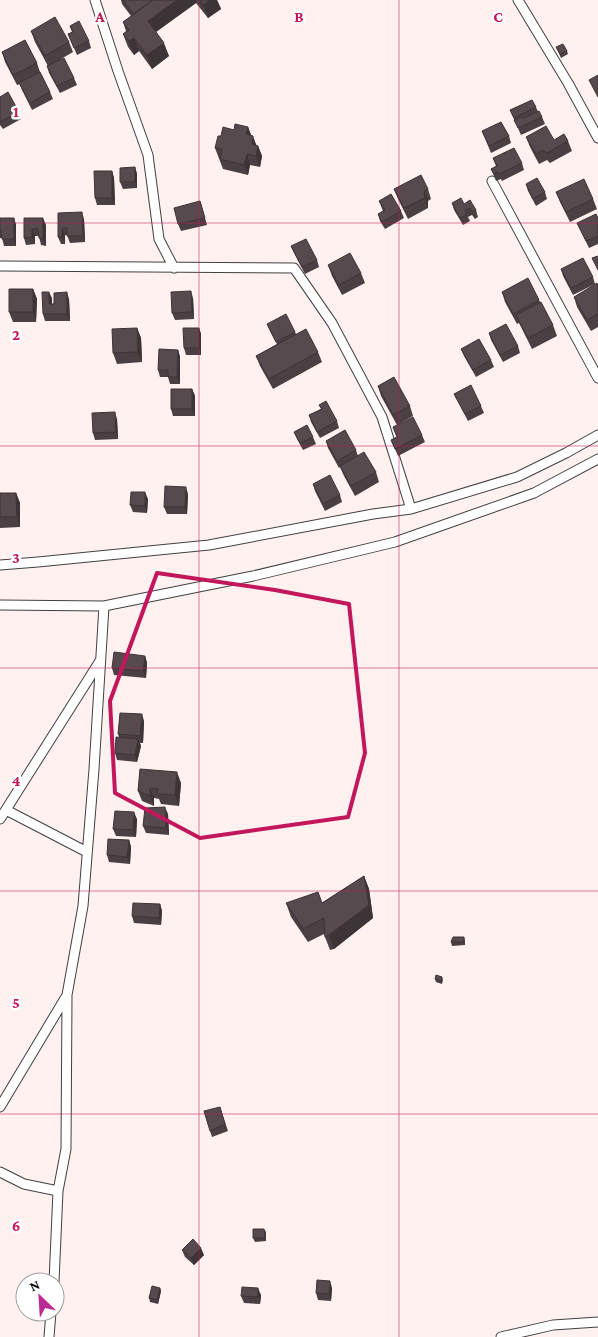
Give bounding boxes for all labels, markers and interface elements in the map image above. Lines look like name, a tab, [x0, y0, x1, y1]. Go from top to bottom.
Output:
text: A	[94, 8, 105, 25]
text: B	[294, 8, 304, 25]
text: C	[493, 8, 503, 25]
text: 1	[13, 103, 19, 120]
text: 2	[12, 326, 20, 343]
text: 3	[12, 549, 20, 566]
text: 4	[12, 772, 21, 789]
text: 5	[12, 994, 20, 1011]
text: 6	[12, 1217, 20, 1234]
north arrow	[15, 1272, 65, 1322]
text: N	[27, 1276, 43, 1294]

